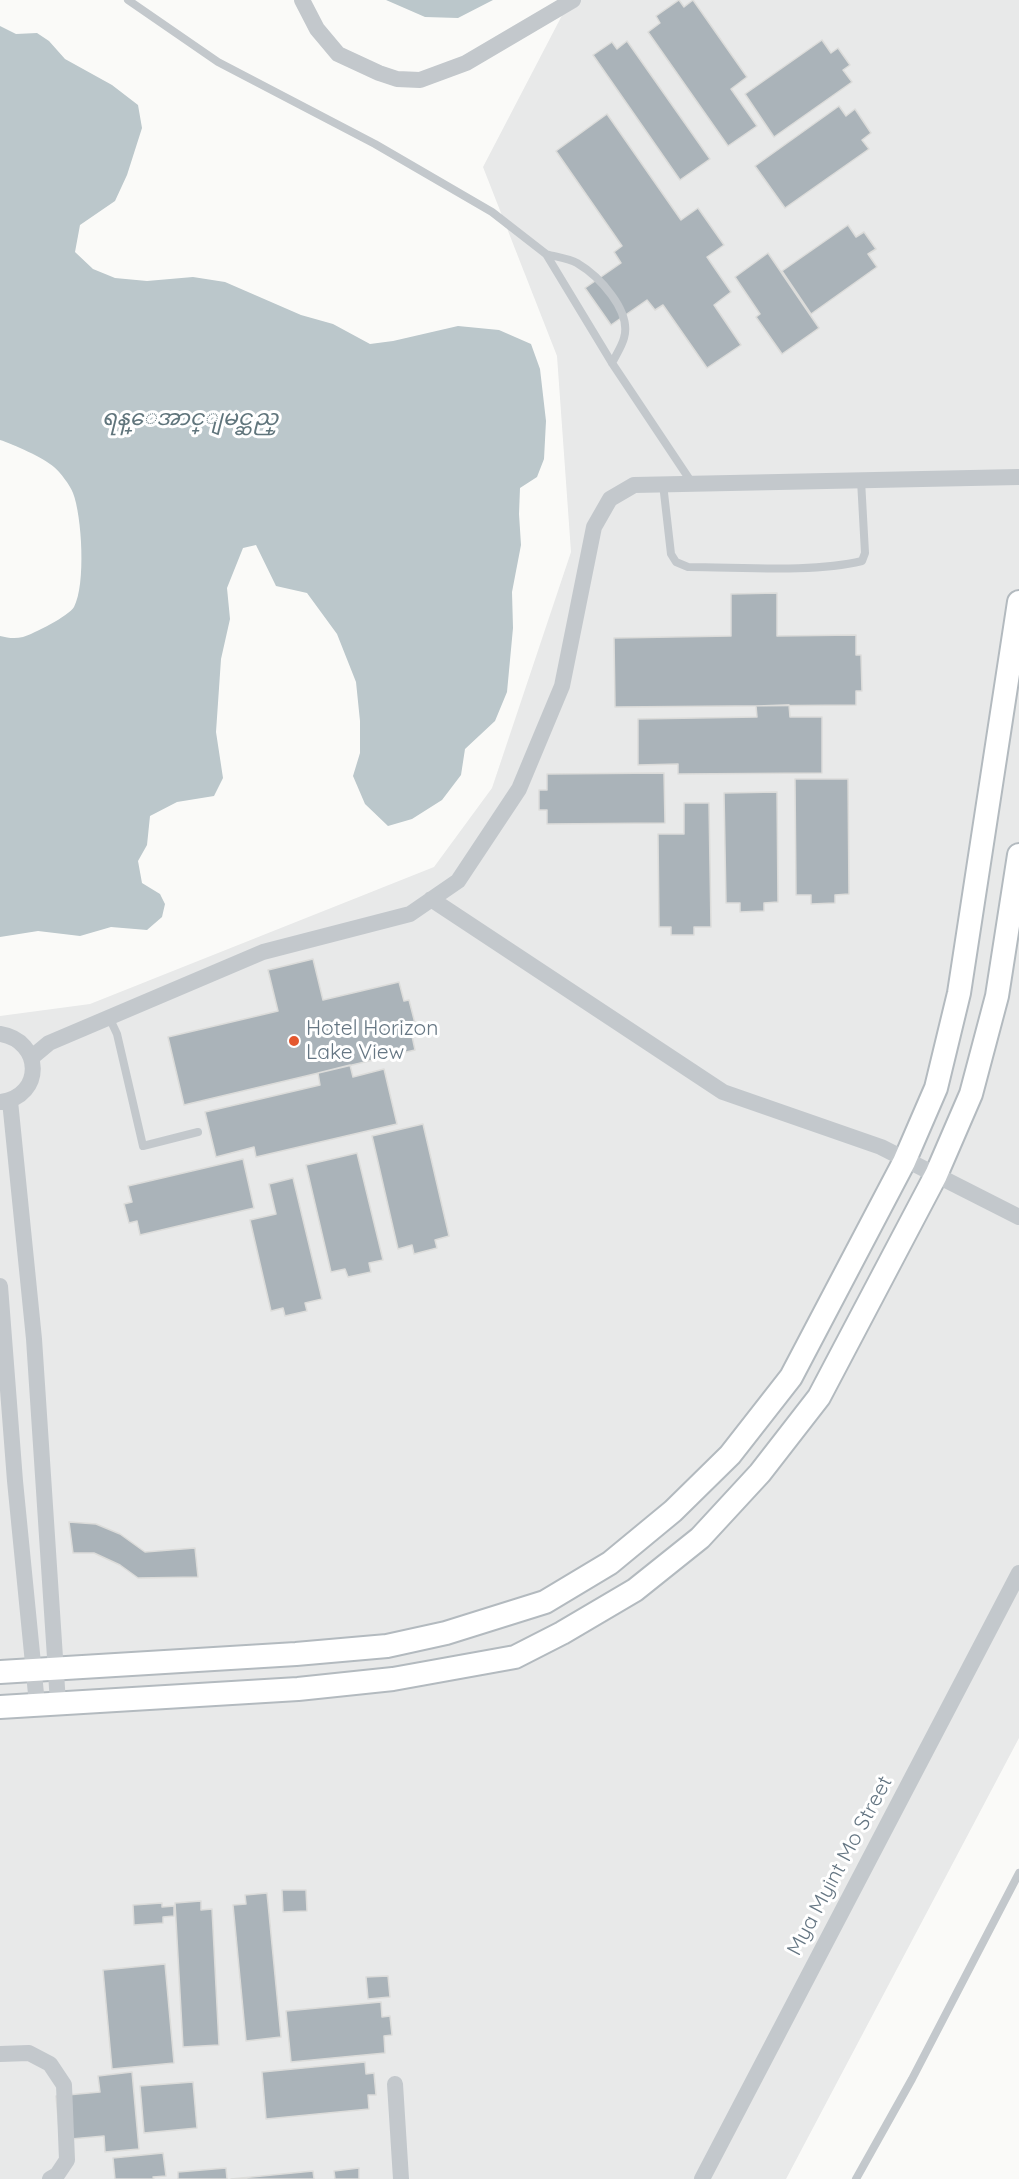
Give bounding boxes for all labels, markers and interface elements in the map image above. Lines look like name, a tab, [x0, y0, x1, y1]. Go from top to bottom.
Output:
water label: ရန္ေအာင္ျမင္ဆည္	[102, 405, 278, 431]
place label: Hotel Horizon Lake View	[306, 1016, 438, 1066]
marker: Hotel Horizon Lake View	[287, 1034, 301, 1048]
street label: Mya Myint Mo Street	[782, 1772, 898, 1960]

